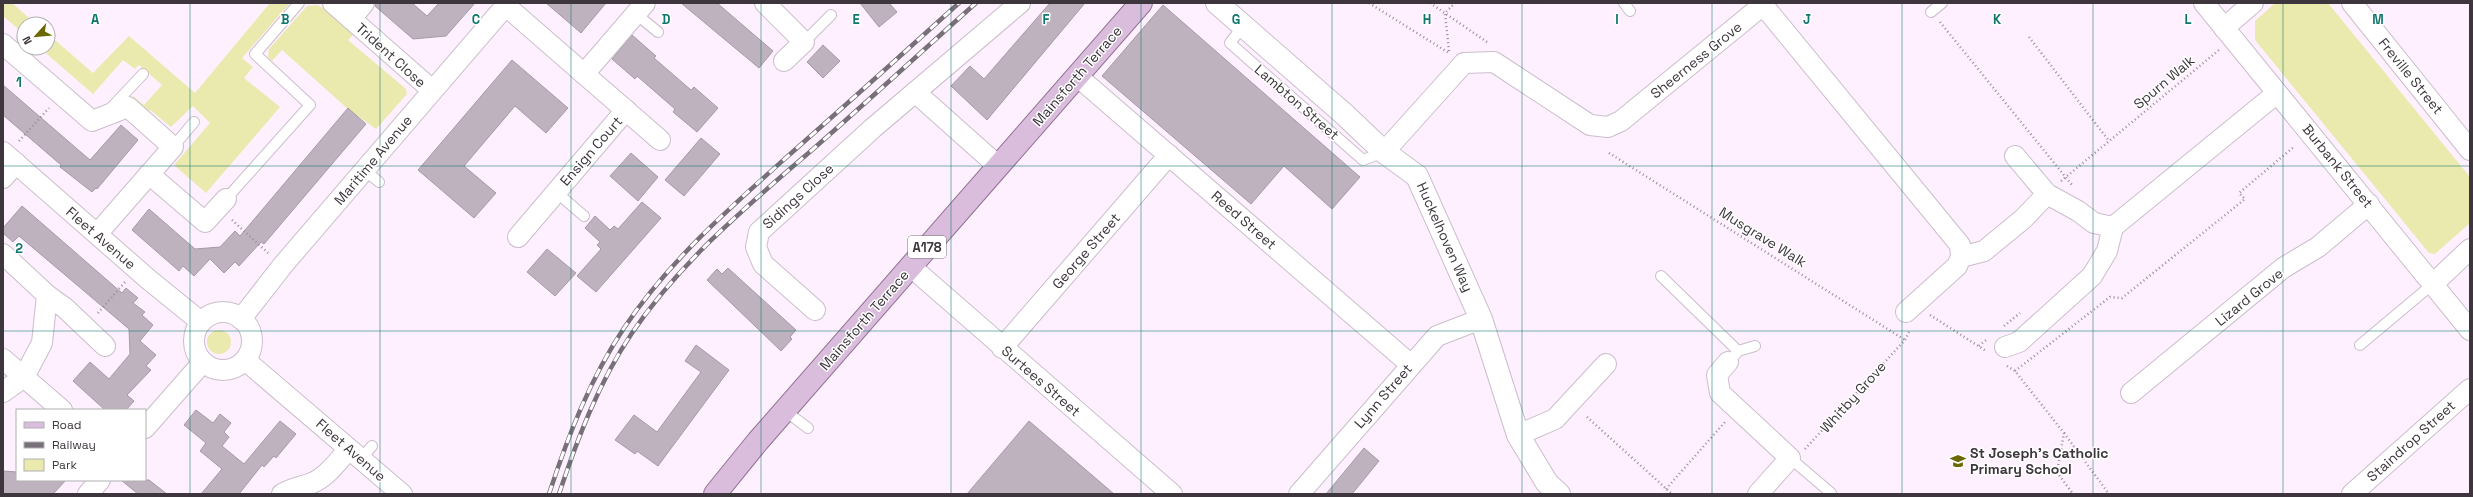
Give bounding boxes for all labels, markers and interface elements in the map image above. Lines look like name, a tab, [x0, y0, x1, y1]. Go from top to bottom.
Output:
text: A	[91, 11, 100, 28]
text: B	[281, 11, 290, 28]
text: C	[472, 11, 480, 28]
text: D	[662, 11, 671, 28]
text: E	[852, 11, 860, 28]
text: F	[1043, 11, 1050, 28]
text: G	[1232, 11, 1240, 28]
text: H	[1423, 11, 1431, 28]
text: I	[1615, 11, 1619, 28]
text: J	[1803, 11, 1811, 28]
text: K	[1993, 11, 2002, 28]
text: L	[2184, 11, 2192, 28]
text: M	[2372, 11, 2384, 28]
north arrow	[16, 16, 56, 56]
street label: Sheerness Grove	[1647, 18, 1745, 102]
street label: Trident Close	[352, 19, 430, 91]
street label: Mainsforth Terrace	[1028, 22, 1126, 130]
text: N	[19, 34, 35, 47]
street label: Freville Street	[2375, 34, 2447, 118]
street label: Spurn Walk	[2130, 51, 2199, 113]
street label: Lambton Street	[1251, 60, 1343, 144]
text: 1	[16, 74, 22, 91]
street label: Maritime Avenue	[330, 111, 416, 209]
street label: Ensign Court	[556, 113, 626, 189]
street label: Burbank Street	[2299, 120, 2377, 212]
street label: Sidings Close	[759, 159, 837, 233]
street label: Huckelhoven Way	[1413, 179, 1477, 295]
street label: Reed Street	[1208, 187, 1280, 253]
street label: Fleet Avenue	[62, 203, 140, 273]
street label: Musgrave Walk	[1716, 203, 1811, 271]
street label: George Street	[1048, 209, 1124, 293]
road number: A178	[908, 236, 946, 258]
text: 2	[15, 240, 23, 257]
street label: Lizard Grove	[2211, 264, 2287, 330]
street label: Mainsforth Terrace	[815, 266, 913, 374]
street label: Surtees Street	[998, 342, 1084, 420]
street label: Whitby Grove	[1816, 358, 1890, 436]
street label: Lynn Street	[1350, 360, 1416, 432]
street label: Staindrop Street	[2363, 396, 2459, 486]
legend	[16, 409, 146, 481]
street label: Fleet Avenue	[312, 415, 390, 485]
text: Road	[52, 417, 81, 433]
text: Railway	[52, 437, 96, 453]
place label: St Joseph's Catholic Primary School	[1970, 444, 2108, 478]
school or university icon: St Joseph's Catholic Primary School	[1949, 452, 1967, 470]
text: Park	[52, 457, 77, 473]

